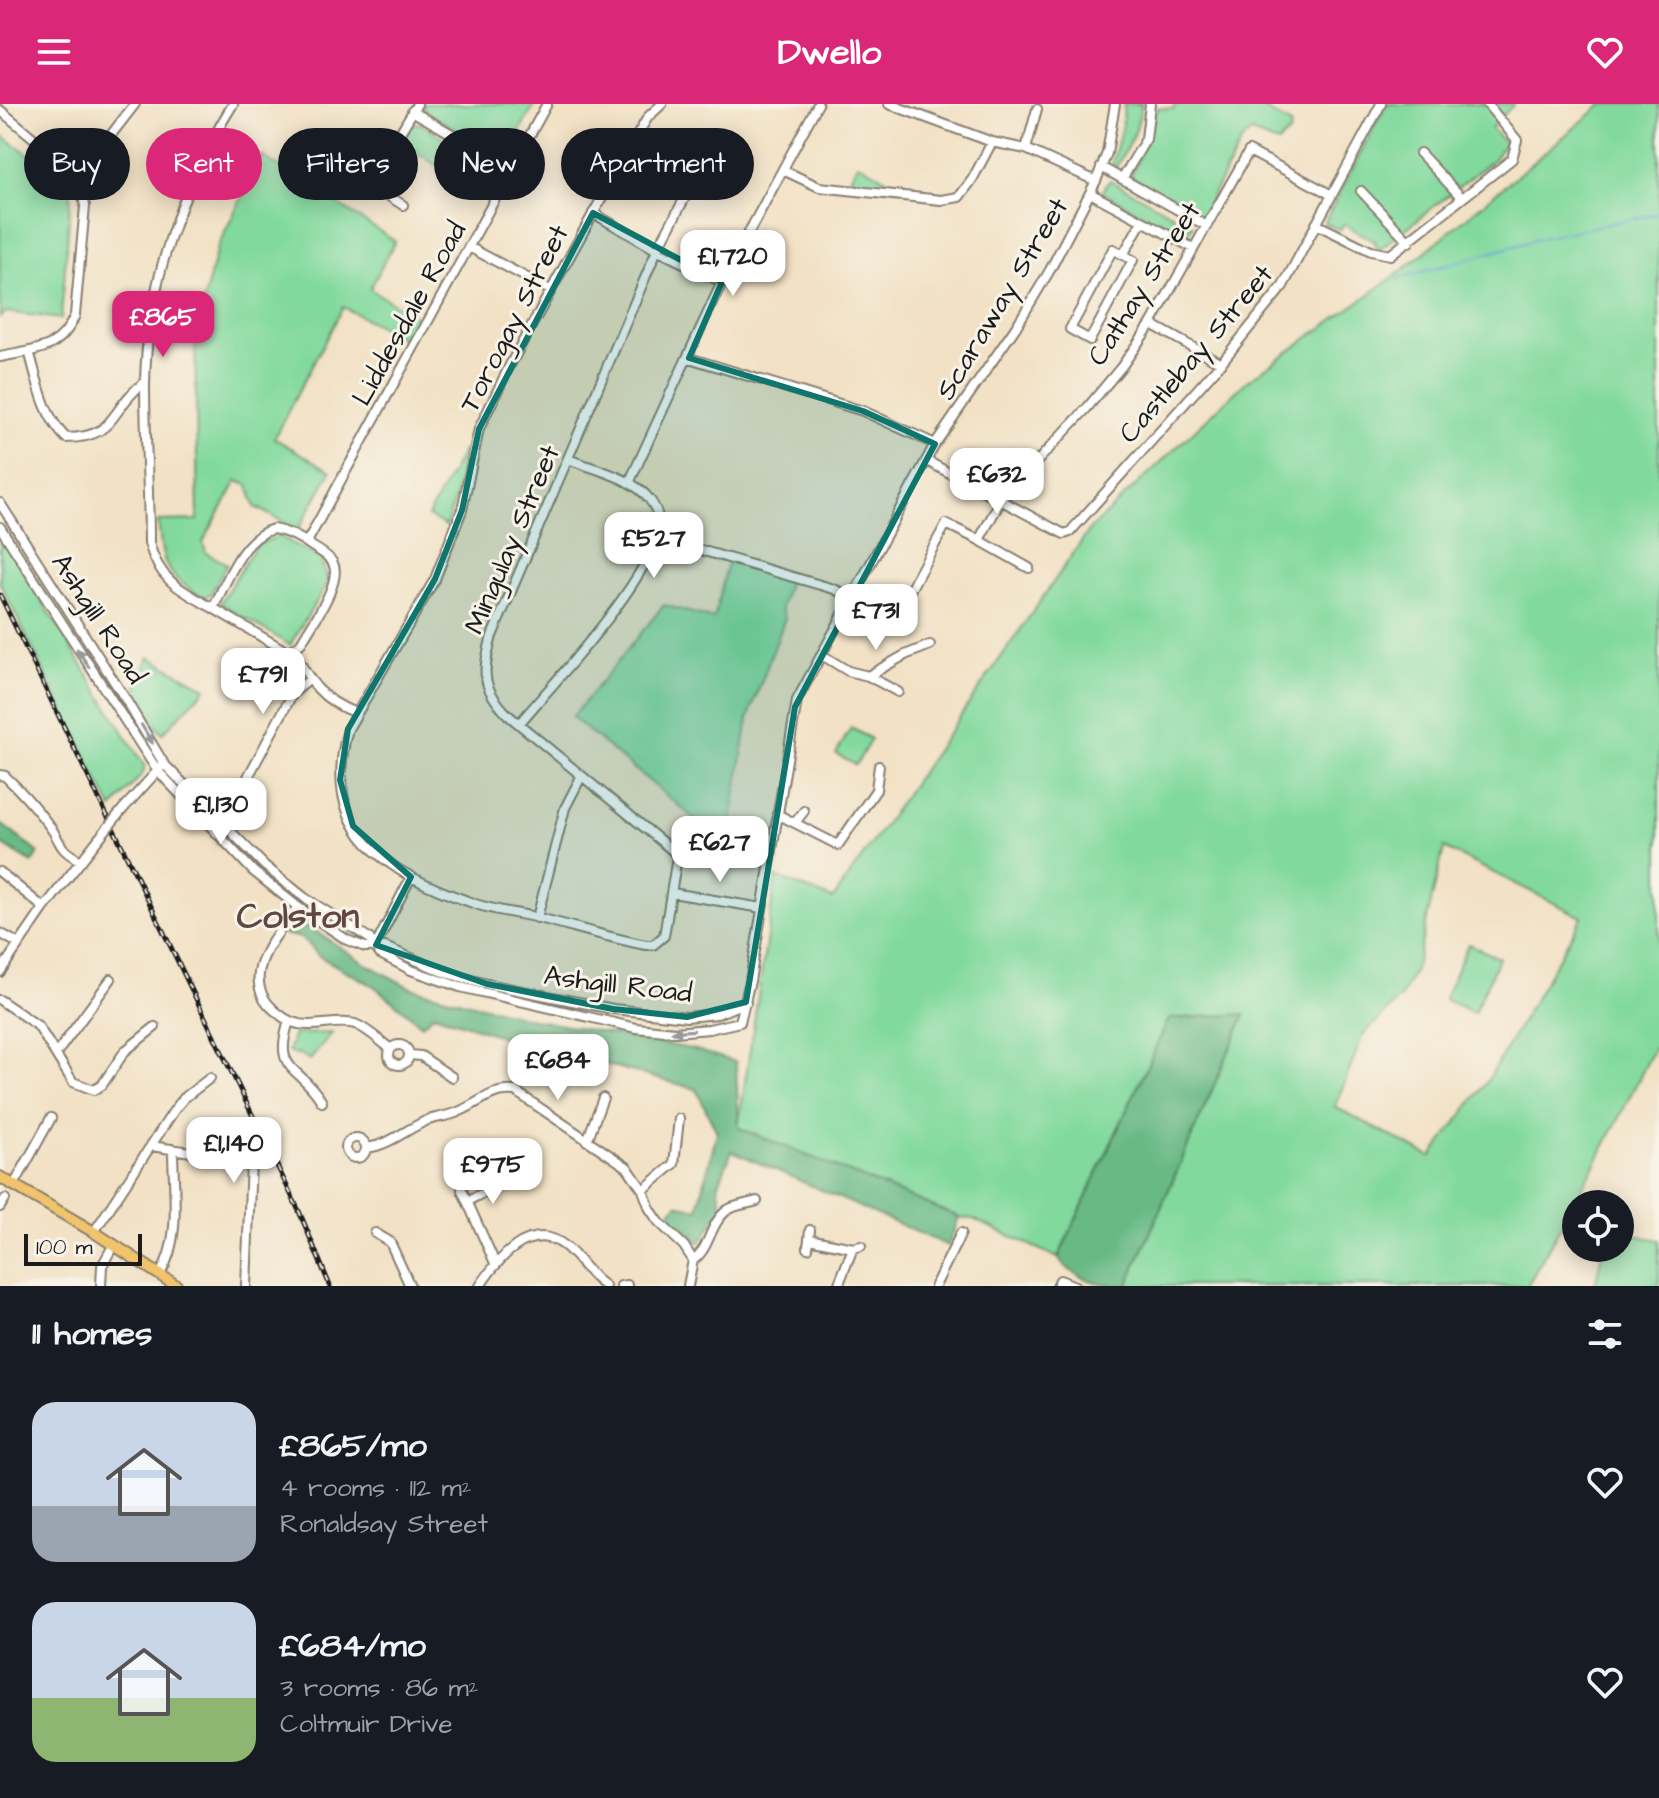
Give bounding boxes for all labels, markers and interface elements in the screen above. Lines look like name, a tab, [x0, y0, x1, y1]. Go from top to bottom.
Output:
text: Dwello	[778, 27, 881, 78]
icon: menu	[32, 30, 76, 74]
icon: heart	[1583, 30, 1627, 74]
chip: Buy	[24, 128, 130, 200]
chip: Rent	[146, 128, 262, 200]
chip: Filters	[278, 128, 418, 200]
chip: New	[434, 128, 545, 200]
chip: Apartment	[561, 128, 754, 200]
street label: Scaraway Street	[926, 190, 1080, 408]
street label: Cathay Street	[1078, 194, 1212, 374]
street label: Liddesdale Road	[343, 215, 476, 413]
street label: Torogay Street	[450, 217, 581, 420]
pin: £1,720	[668, 230, 798, 298]
text: £1,720	[698, 238, 768, 274]
street label: Castlebay Street	[1110, 256, 1284, 453]
pin: £865	[116, 291, 210, 359]
text: £865	[130, 299, 196, 335]
street label: Mingulay Street	[455, 439, 572, 641]
pin: £632	[950, 448, 1044, 516]
text: £632	[968, 456, 1026, 492]
pin: £527	[607, 512, 701, 580]
text: £527	[622, 520, 686, 556]
street label: Ashgill Road	[41, 546, 156, 692]
pin: £731	[829, 584, 923, 652]
text: £731	[853, 592, 899, 628]
one-way arrow	[76, 648, 91, 669]
pin: £791	[216, 648, 310, 716]
text: £791	[239, 656, 287, 692]
one-way arrow	[140, 723, 154, 746]
pin: £1,130	[156, 778, 286, 846]
text: £1,130	[194, 786, 248, 822]
pin: £627	[673, 816, 767, 884]
text: £627	[689, 824, 751, 860]
district label: Colston	[237, 891, 359, 942]
street label: Ashgill Road	[541, 956, 694, 1014]
one-way arrow	[670, 1024, 695, 1037]
pin: £684	[511, 1034, 605, 1102]
text: £684	[526, 1042, 590, 1078]
pin: £1,140	[169, 1117, 299, 1185]
text: £1,140	[204, 1125, 264, 1161]
pin: £975	[446, 1138, 540, 1206]
text: £975	[461, 1146, 525, 1182]
map controls	[1562, 1190, 1634, 1262]
button: locate	[1562, 1190, 1634, 1262]
scale bar	[24, 1230, 142, 1266]
text: 100 m	[36, 1232, 93, 1263]
text: 11 homes	[32, 1310, 152, 1358]
icon: filters	[1583, 1312, 1627, 1356]
text: £865/mo	[280, 1422, 427, 1470]
icon: home	[96, 1434, 192, 1530]
icon: heart	[1583, 1460, 1627, 1504]
text: 4 rooms · 112 m²	[280, 1470, 471, 1506]
text: Ronaldsay Street	[280, 1506, 488, 1542]
text: £684/mo	[280, 1622, 426, 1670]
icon: home	[96, 1634, 192, 1730]
icon: heart	[1583, 1660, 1627, 1704]
text: 3 rooms · 86 m²	[280, 1670, 479, 1706]
text: Coltmuir Drive	[280, 1706, 452, 1742]

